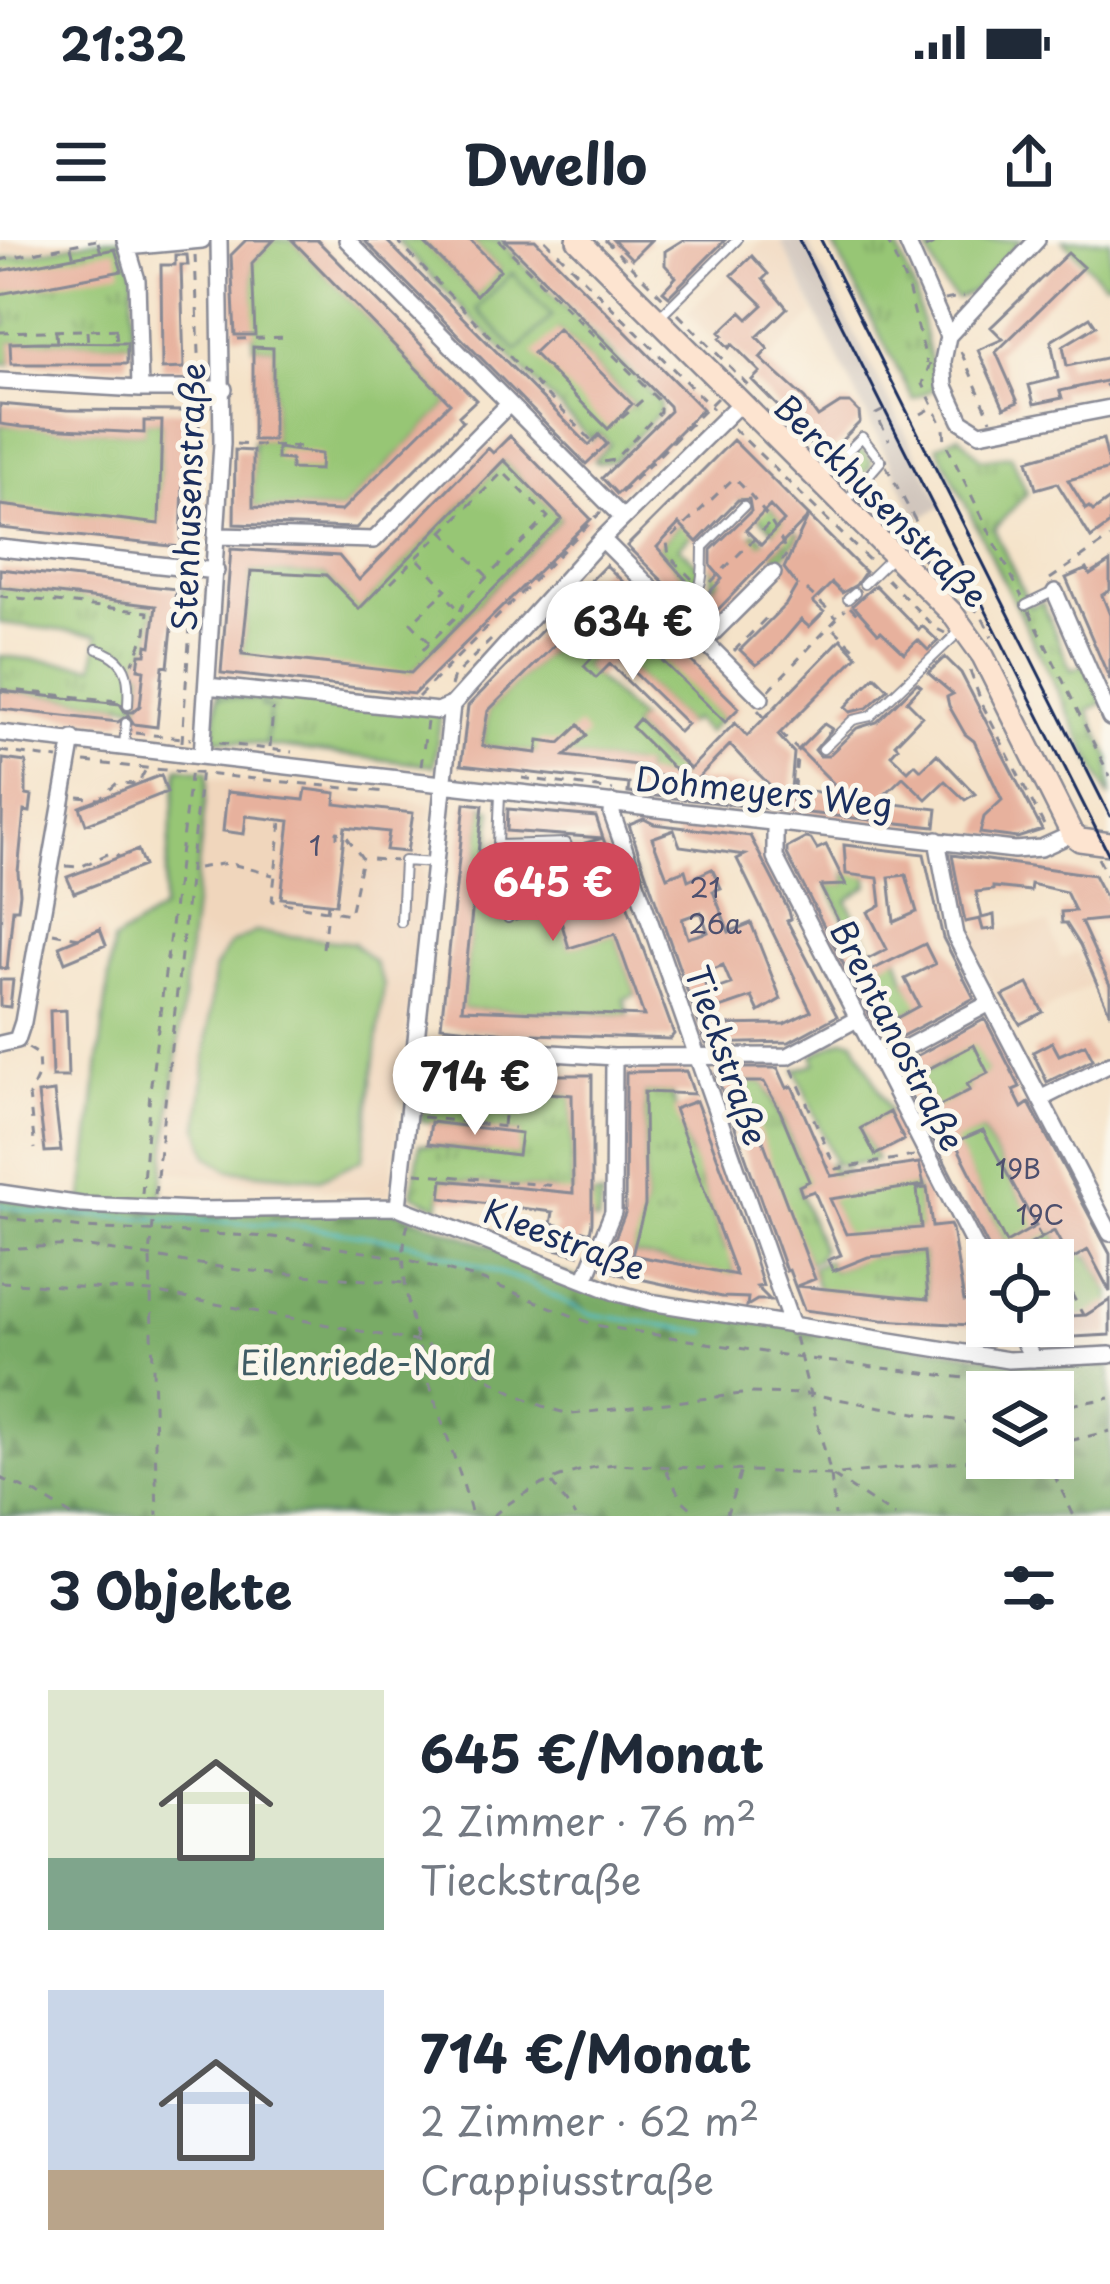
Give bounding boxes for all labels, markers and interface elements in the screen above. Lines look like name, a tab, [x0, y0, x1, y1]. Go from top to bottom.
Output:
text: 21:32	[60, 8, 187, 76]
text: Dwello	[463, 122, 647, 203]
icon: menu	[48, 129, 114, 195]
icon: share	[996, 129, 1062, 195]
street label: Stenhusenstraße	[157, 362, 217, 632]
street label: Berckhusenstraße	[764, 382, 1000, 618]
pin: 634 €	[549, 581, 717, 683]
text: 634 €	[573, 590, 693, 649]
street label: Dohmeyers Weg	[633, 752, 895, 828]
house number: 1	[309, 824, 321, 865]
pin: 645 €	[469, 842, 637, 944]
text: 645 €	[493, 851, 613, 910]
house number: 21	[689, 866, 721, 907]
house number: 26a	[688, 902, 742, 943]
street label: Brentanostraße	[819, 911, 979, 1159]
street label: Tieckstraße	[674, 958, 782, 1152]
pin: 714 €	[391, 1036, 559, 1138]
text: 714 €	[420, 1045, 530, 1104]
house number: 19B	[995, 1147, 1041, 1188]
street label: Kleestraße	[477, 1184, 653, 1292]
house number: 19C	[1016, 1193, 1064, 1234]
map controls	[966, 1239, 1074, 1479]
button: locate	[966, 1239, 1074, 1347]
park label: Eilenriede-Nord	[240, 1336, 492, 1386]
button: layers	[966, 1371, 1074, 1479]
text: 3 Objekte	[48, 1550, 292, 1627]
icon: filters	[996, 1555, 1062, 1621]
text: 645 €/Monat	[420, 1713, 764, 1790]
icon: home	[144, 1738, 288, 1882]
text: 2 Zimmer · 76 m²	[420, 1790, 757, 1849]
text: Tieckstraße	[420, 1849, 642, 1908]
text: 714 €/Monat	[420, 2013, 752, 2090]
icon: home	[144, 2038, 288, 2182]
text: 2 Zimmer · 62 m²	[420, 2090, 759, 2149]
text: Crappiusstraße	[420, 2149, 714, 2208]

